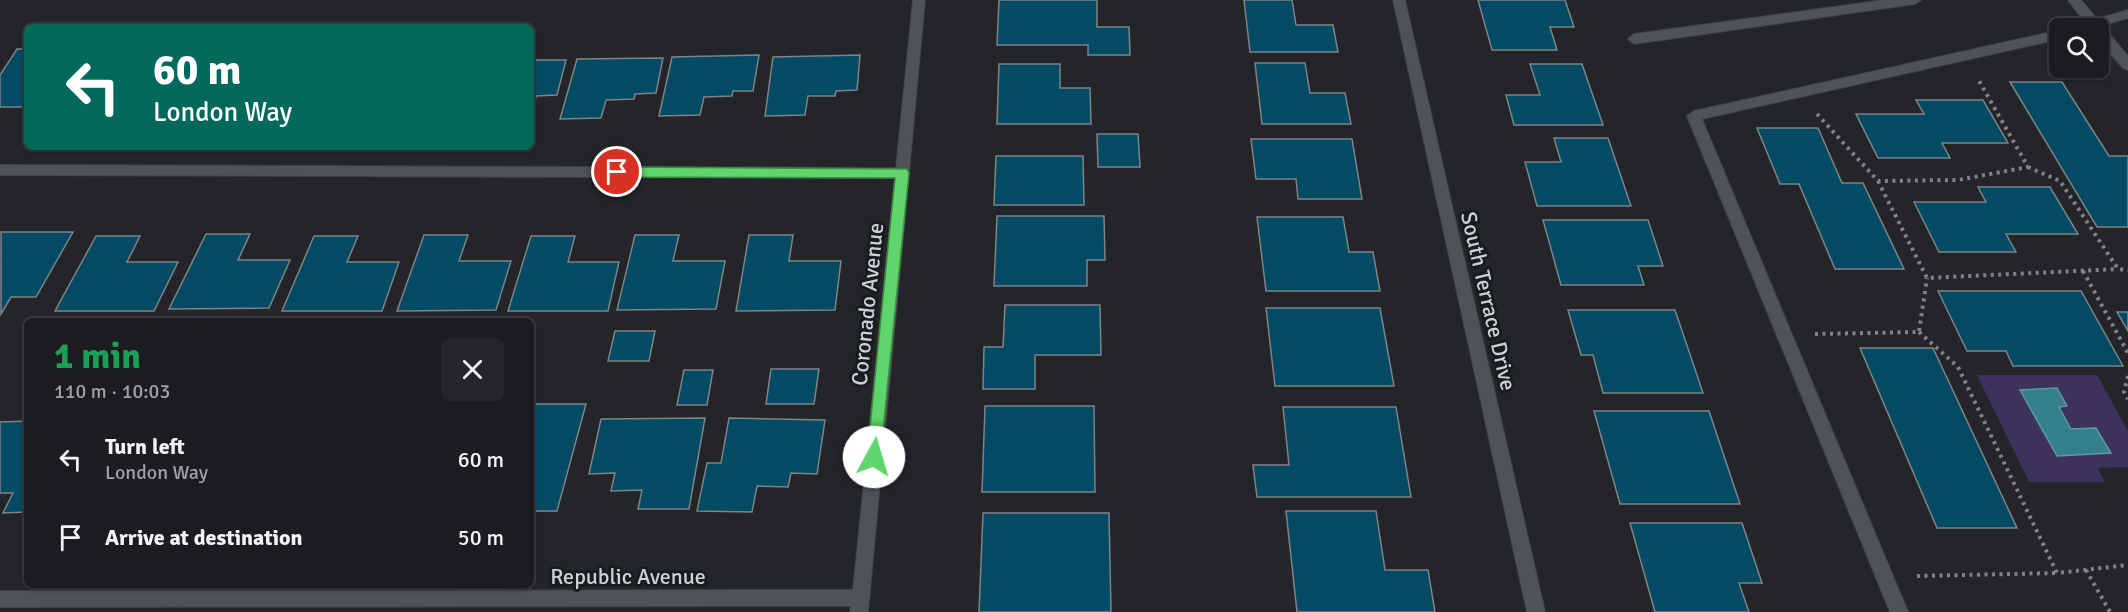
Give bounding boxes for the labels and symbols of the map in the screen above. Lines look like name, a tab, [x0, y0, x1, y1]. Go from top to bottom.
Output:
pin	[591, 146, 642, 197]
street label: South Terrace Drive	[1455, 209, 1522, 393]
street label: Coronado Avenue	[846, 221, 889, 387]
position arrow	[842, 425, 906, 489]
street label: Republic Avenue	[550, 563, 706, 590]

